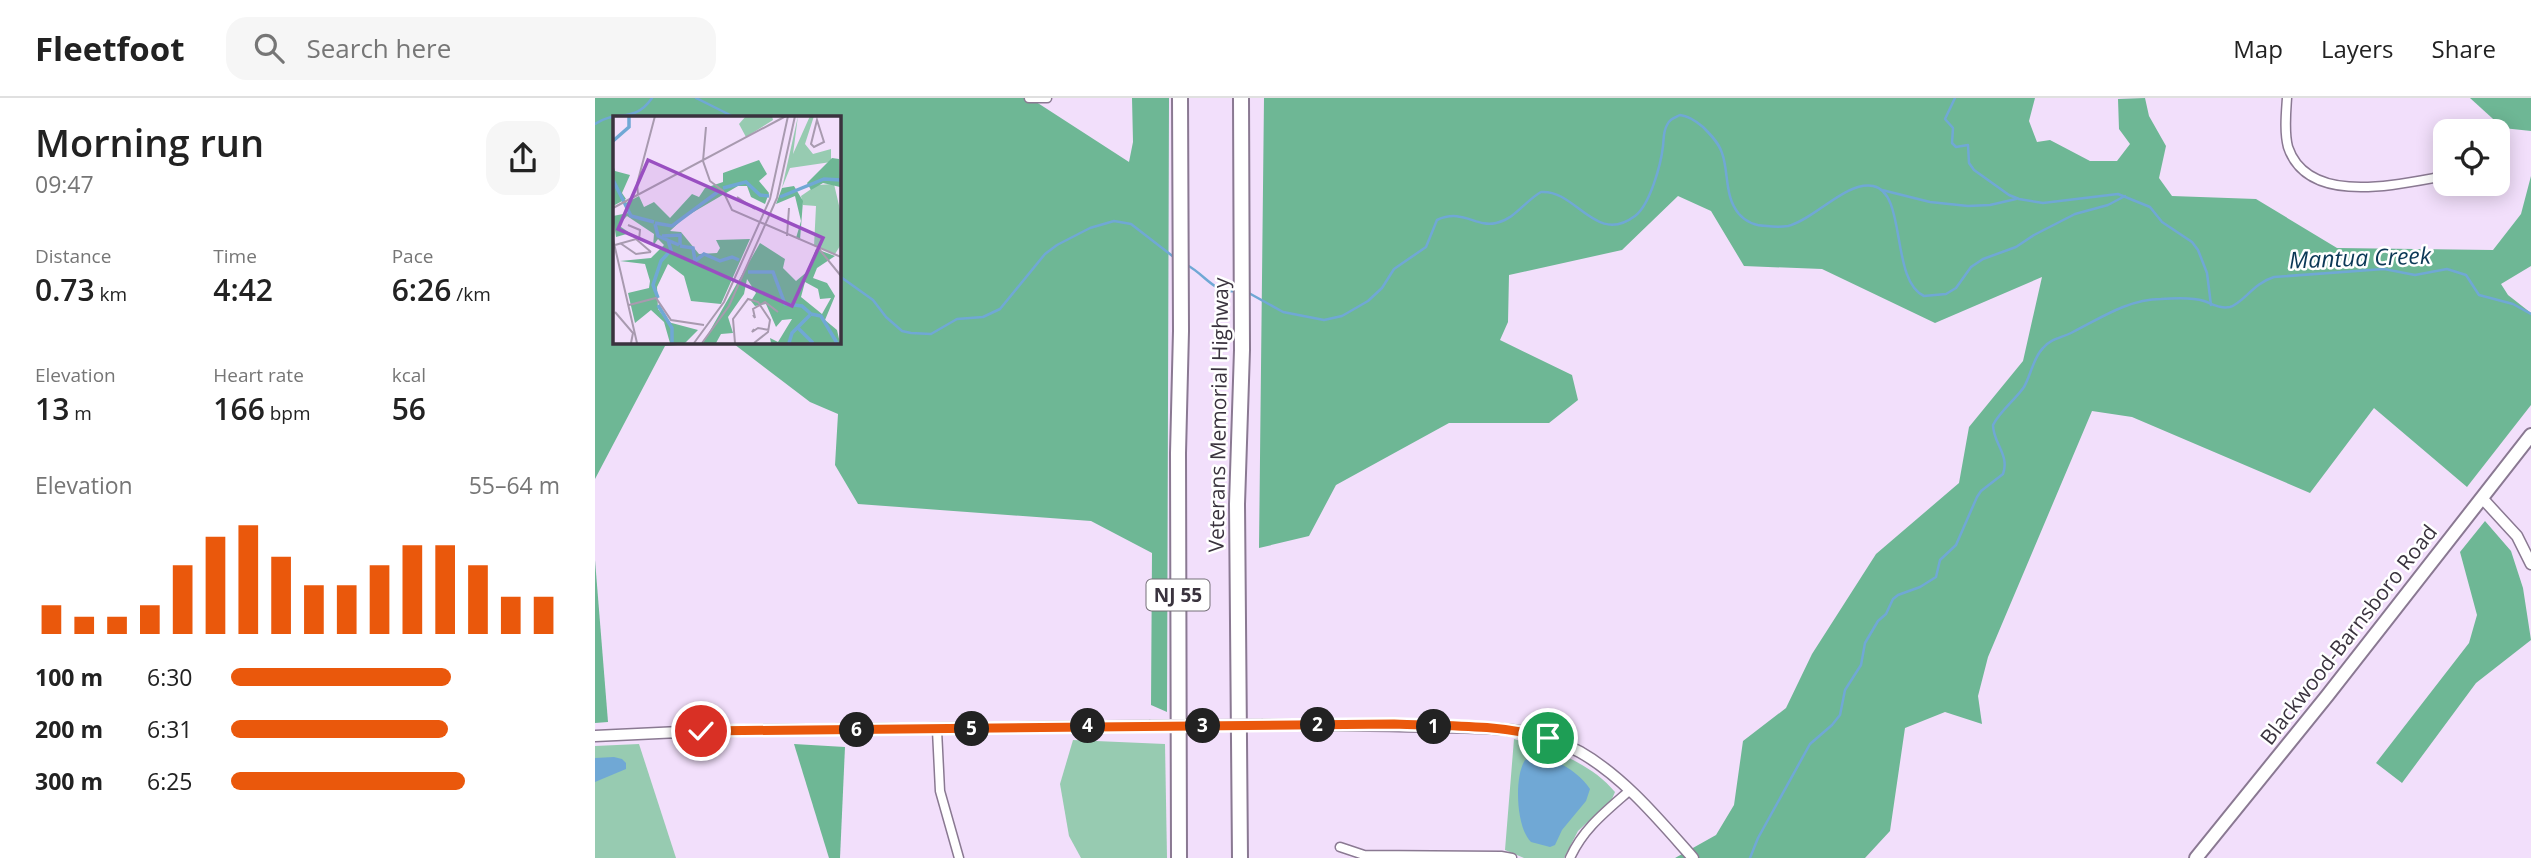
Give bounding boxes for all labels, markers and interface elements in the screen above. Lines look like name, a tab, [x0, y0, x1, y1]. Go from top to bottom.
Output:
search box	[226, 17, 716, 80]
text: Fleetfoot	[35, 26, 184, 71]
icon: search	[250, 29, 288, 67]
text: Search here	[306, 30, 451, 66]
text: Map	[2233, 32, 2283, 65]
text: Layers	[2321, 32, 2394, 65]
text: Share	[2432, 32, 2496, 65]
text: Morning run	[35, 116, 264, 168]
inset map	[613, 116, 840, 343]
map controls	[2433, 119, 2510, 196]
button: locate	[2433, 119, 2510, 196]
button: share	[486, 121, 560, 195]
text: 09:47	[35, 168, 94, 200]
water label: Mantua Creek	[2288, 239, 2432, 275]
text: Distance	[35, 243, 111, 269]
text: Time	[213, 243, 257, 269]
text: Pace	[392, 243, 433, 269]
text: 0.73	[35, 269, 95, 310]
text: 4:42	[213, 269, 273, 310]
text: 6:26	[392, 269, 451, 310]
street label: Veterans Memorial Highway	[1202, 277, 1234, 553]
text: km	[95, 281, 127, 307]
text: /km	[451, 281, 491, 307]
text: Elevation	[35, 362, 116, 388]
text: Heart rate	[213, 362, 304, 388]
text: kcal	[392, 362, 426, 388]
text: 13	[35, 388, 69, 429]
text: 166	[213, 388, 265, 429]
text: 56	[392, 388, 426, 429]
text: m	[69, 400, 92, 426]
text: bpm	[265, 400, 311, 426]
text: Elevation	[35, 469, 133, 501]
text: 55–64 m	[469, 469, 560, 501]
street label: Blackwood-Barnsboro Road	[2254, 519, 2443, 750]
road number: NJ 55	[1147, 580, 1209, 610]
text: 100 m	[35, 661, 103, 693]
text: 6:30	[147, 661, 193, 693]
pin	[671, 701, 731, 761]
pin: 4	[1071, 708, 1105, 744]
pin: 3	[1185, 708, 1221, 744]
pin: 2	[1301, 708, 1335, 742]
pin	[1518, 708, 1578, 768]
pin: 1	[1417, 710, 1451, 744]
text: 2	[1312, 711, 1323, 737]
icon: check	[682, 712, 720, 750]
pin: 6	[839, 712, 875, 748]
pin: 5	[955, 712, 989, 746]
text: 4	[1082, 712, 1093, 738]
text: 3	[1197, 712, 1208, 738]
text: 200 m	[35, 713, 103, 745]
text: 6:31	[147, 713, 193, 745]
text: 1	[1428, 713, 1439, 739]
text: 5	[966, 715, 977, 741]
text: 6	[851, 716, 862, 742]
icon: arrive	[1529, 719, 1567, 757]
text: 300 m	[35, 765, 103, 797]
text: 6:25	[147, 765, 193, 797]

